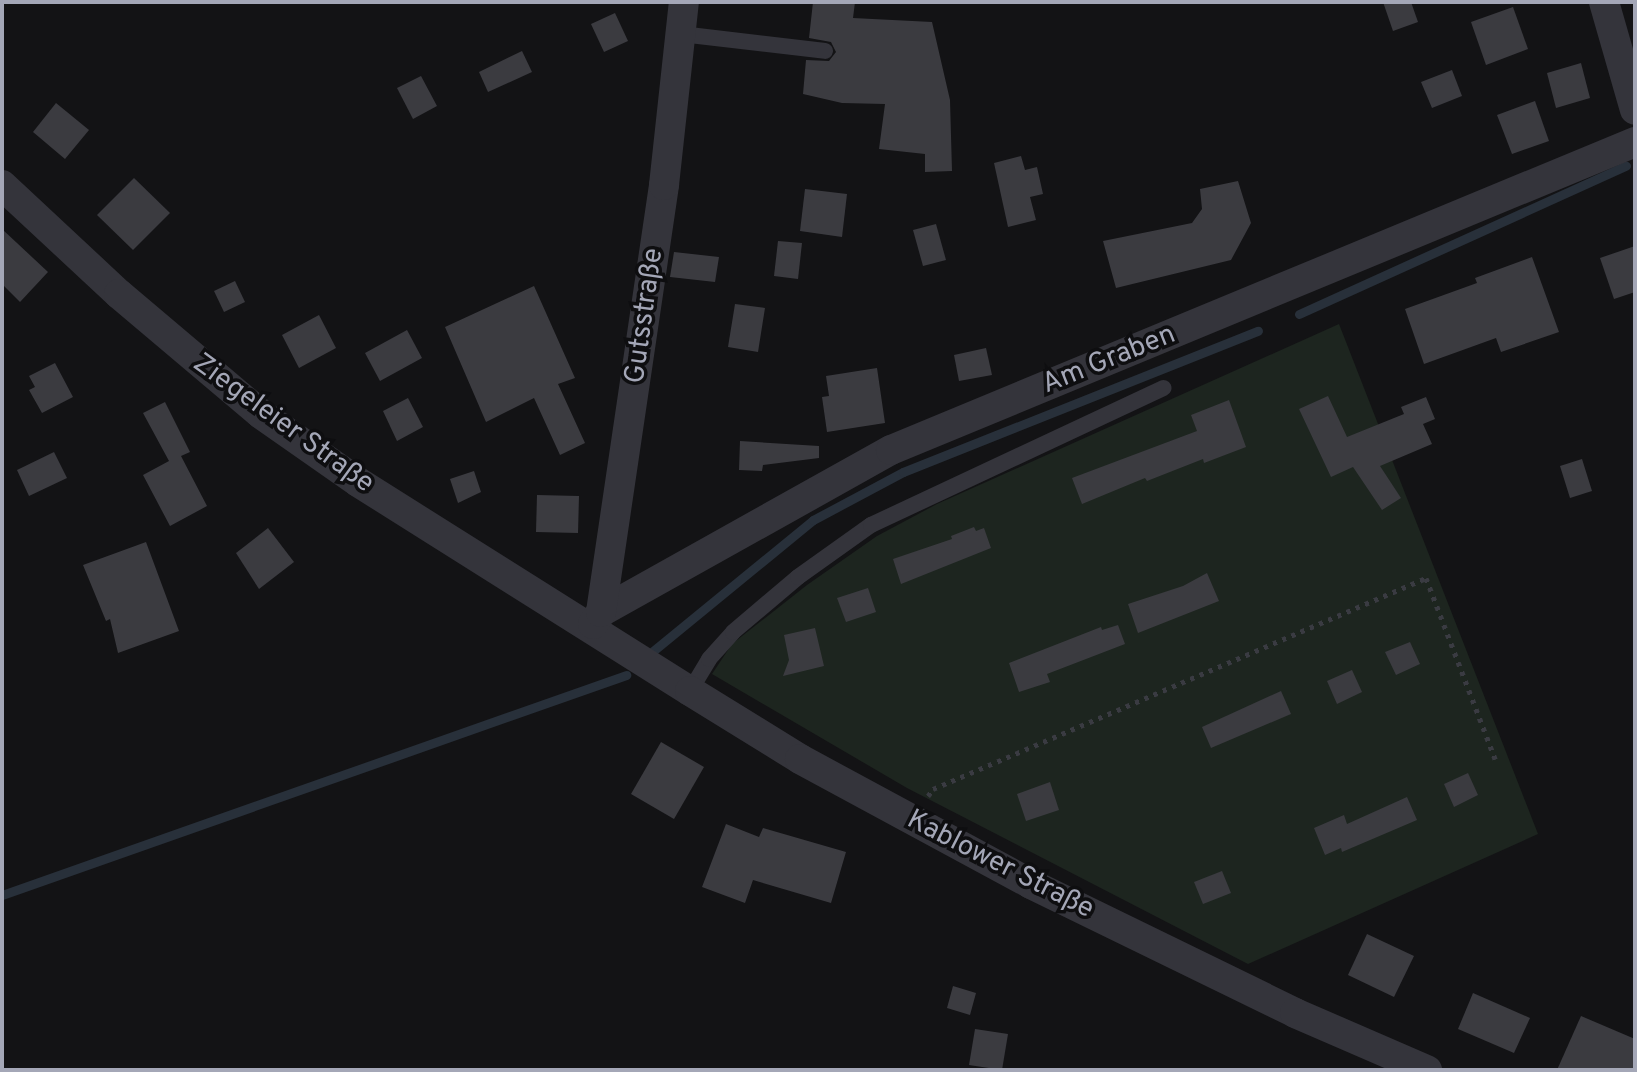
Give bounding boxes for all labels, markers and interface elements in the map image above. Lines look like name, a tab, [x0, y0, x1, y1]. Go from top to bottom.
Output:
street label: Gutsstraße	[619, 246, 671, 386]
street label: Am Graben	[1037, 318, 1181, 402]
street label: Ziegeleier Straße	[186, 347, 380, 501]
street label: Kablower Straße	[901, 803, 1099, 927]

